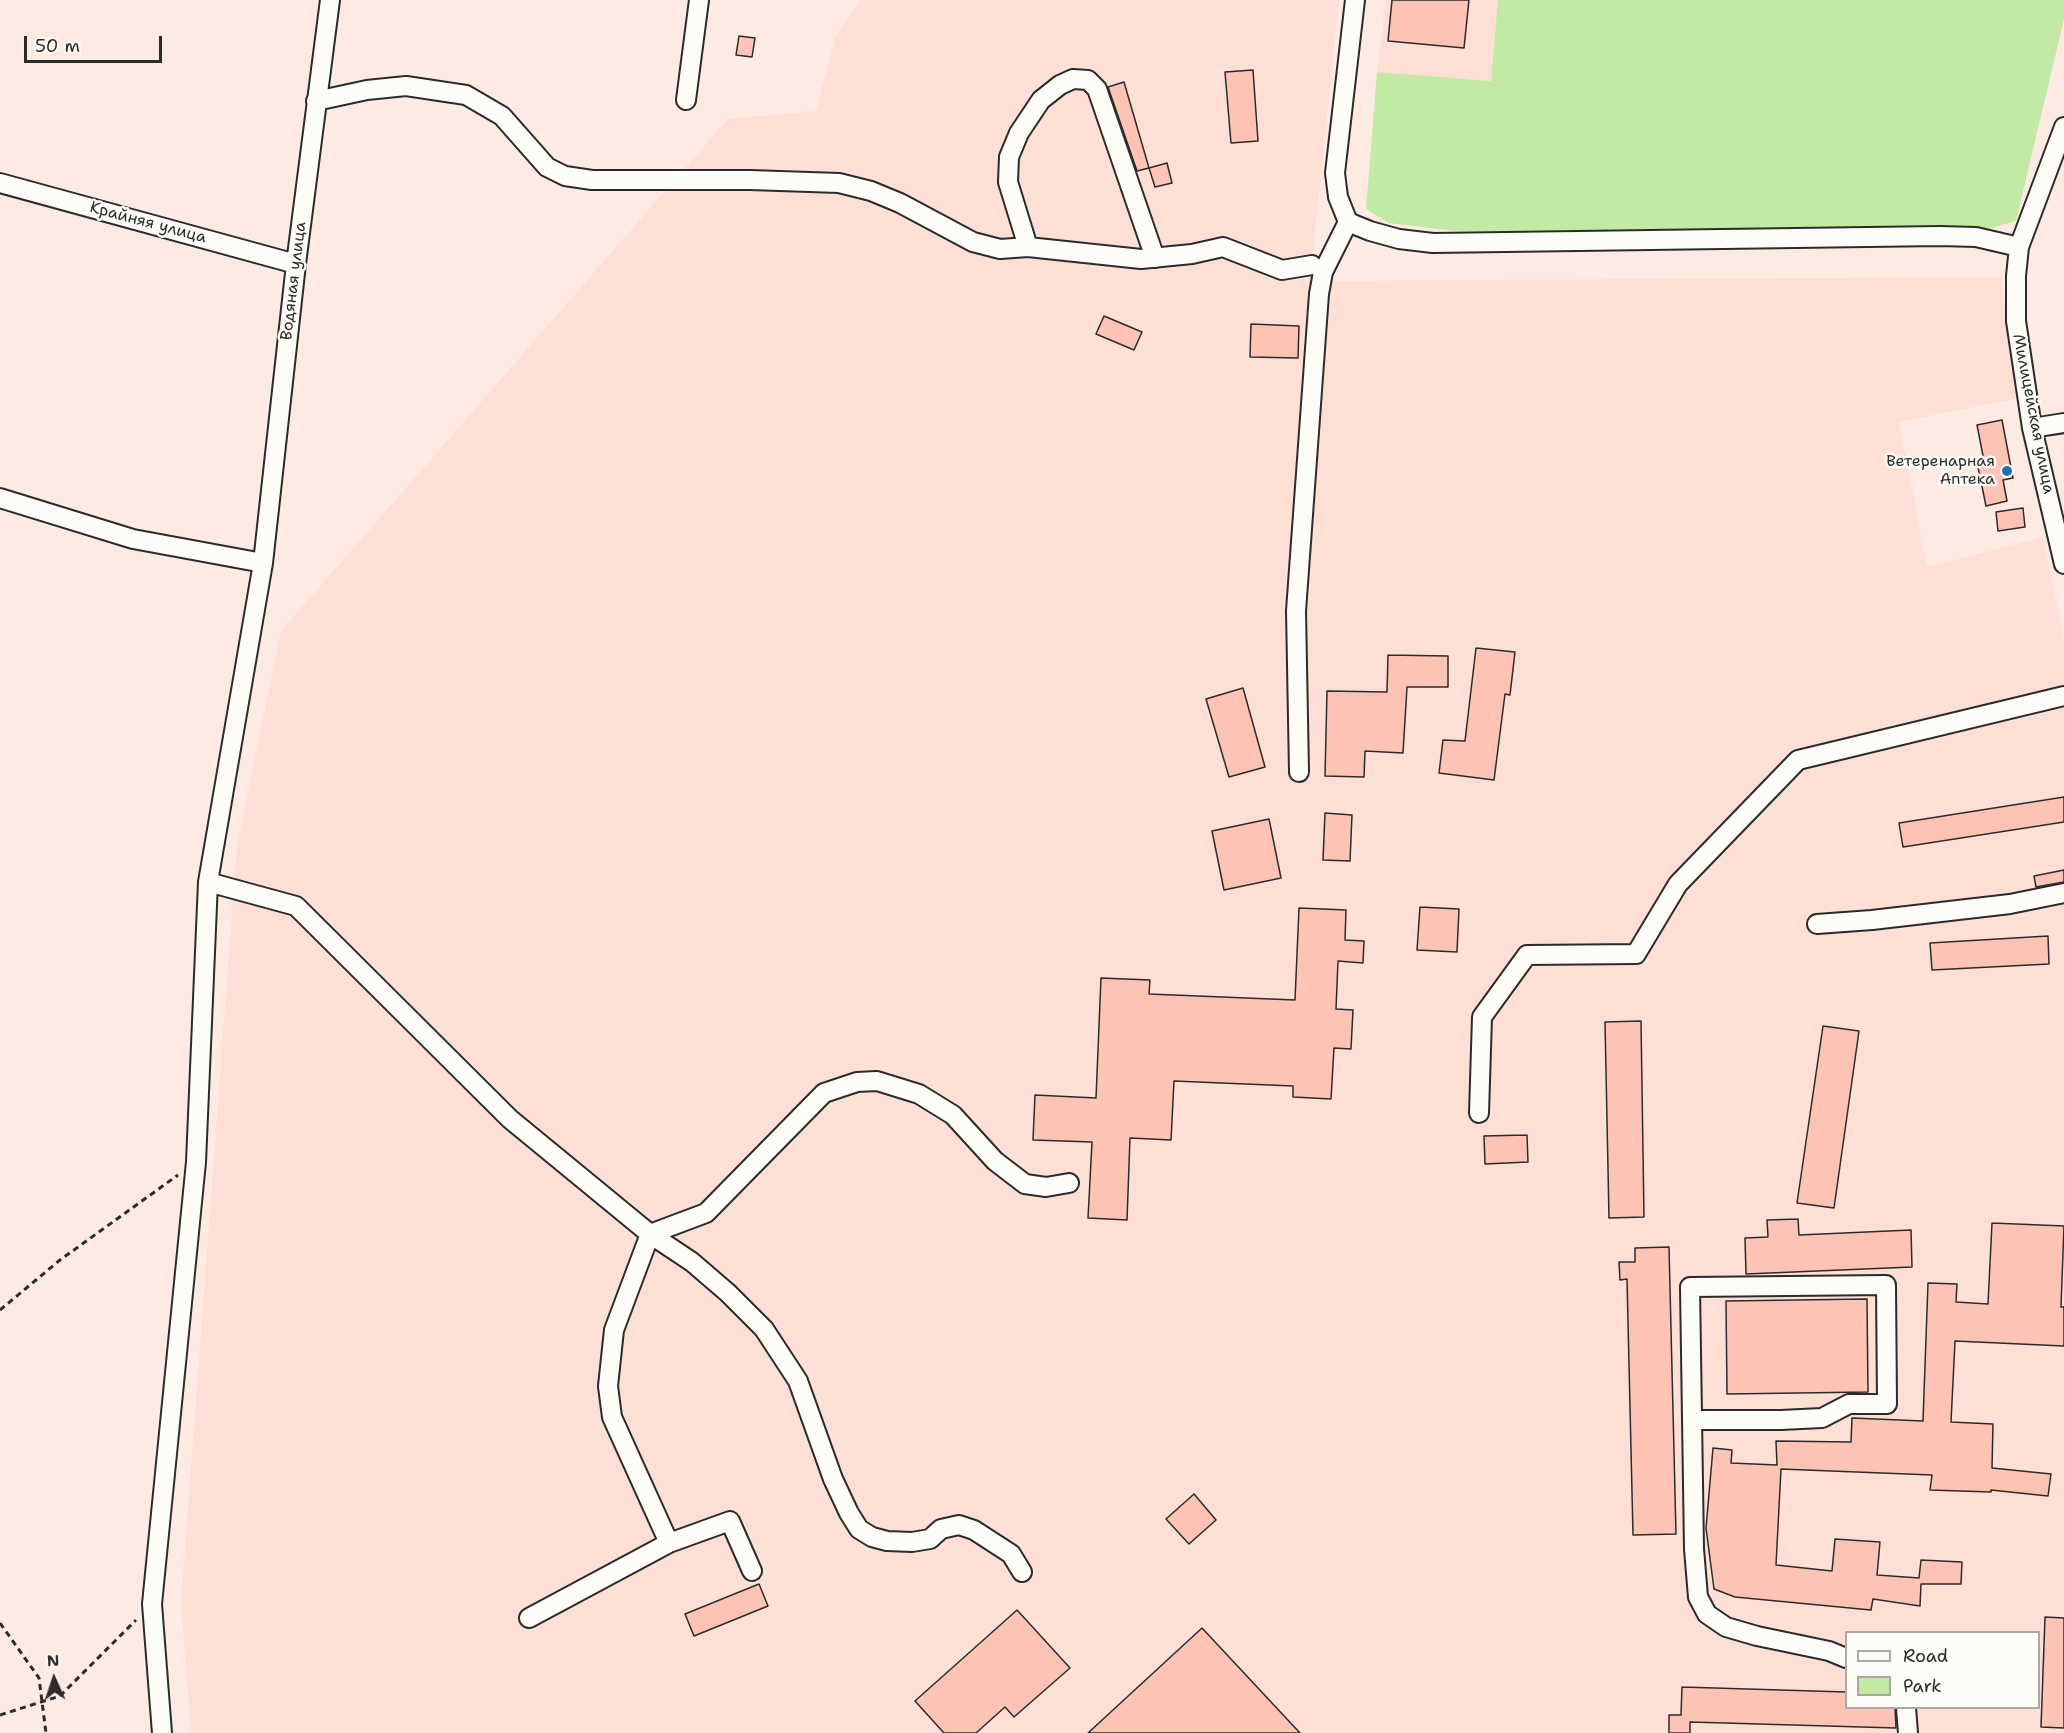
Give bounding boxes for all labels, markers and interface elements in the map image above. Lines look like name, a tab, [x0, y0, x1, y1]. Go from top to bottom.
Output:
scale bar	[27, 24, 165, 62]
text: 50 m	[35, 34, 80, 58]
street label: Крайняя улица	[88, 198, 208, 248]
street label: Водяная улица	[277, 221, 311, 341]
street label: Милицейская улица	[2008, 332, 2058, 496]
place label: Ветеренарная Аптека	[1886, 452, 1995, 490]
marker: Ветеренарная Аптека	[2000, 464, 2014, 478]
legend	[1845, 1631, 2040, 1709]
text: Road	[1903, 1644, 1948, 1668]
north arrow	[24, 1649, 84, 1709]
text: N	[46, 1650, 60, 1671]
text: Park	[1903, 1674, 1942, 1698]

